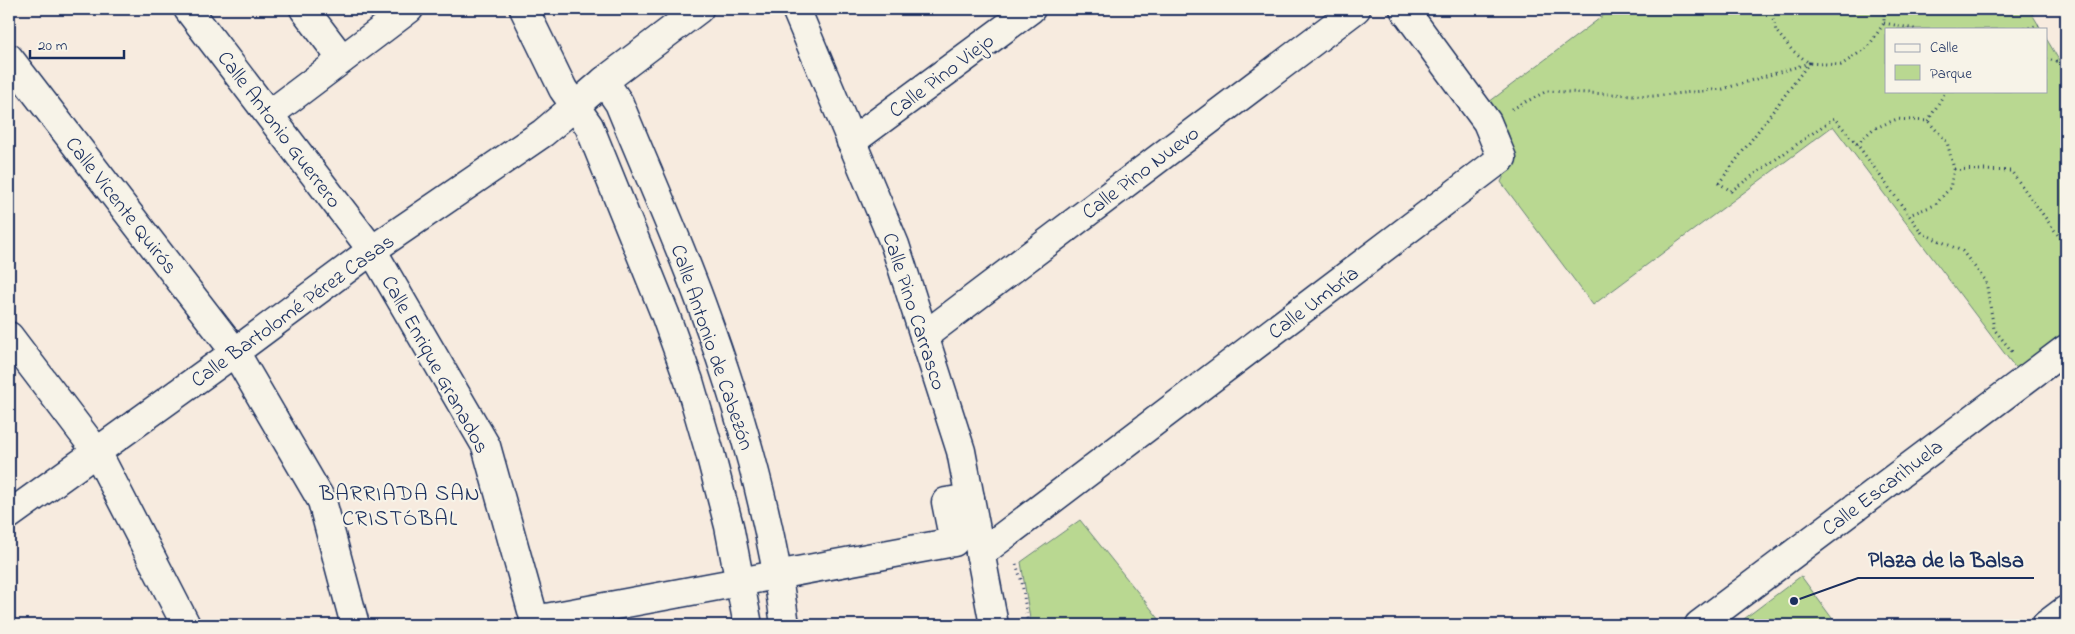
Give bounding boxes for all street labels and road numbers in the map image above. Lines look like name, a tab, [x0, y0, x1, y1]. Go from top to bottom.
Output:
street label: Calle Pino Viejo	[883, 27, 1001, 126]
street label: Calle Antonio Guerrero	[209, 45, 348, 215]
street label: Calle Pino Nuevo	[1076, 119, 1206, 228]
street label: Calle Vicente Quirós	[57, 131, 184, 281]
street label: Calle Bartolomé Pérez Casas	[185, 227, 401, 396]
street label: Calle Pino Carrasco	[873, 229, 953, 394]
street label: Calle Antonio de Cabezón	[662, 241, 760, 455]
street label: Calle Umbría	[1262, 259, 1366, 348]
street label: Calle Enrique Granados	[373, 270, 496, 459]
street label: Calle Escarihuela	[1816, 433, 1950, 544]

